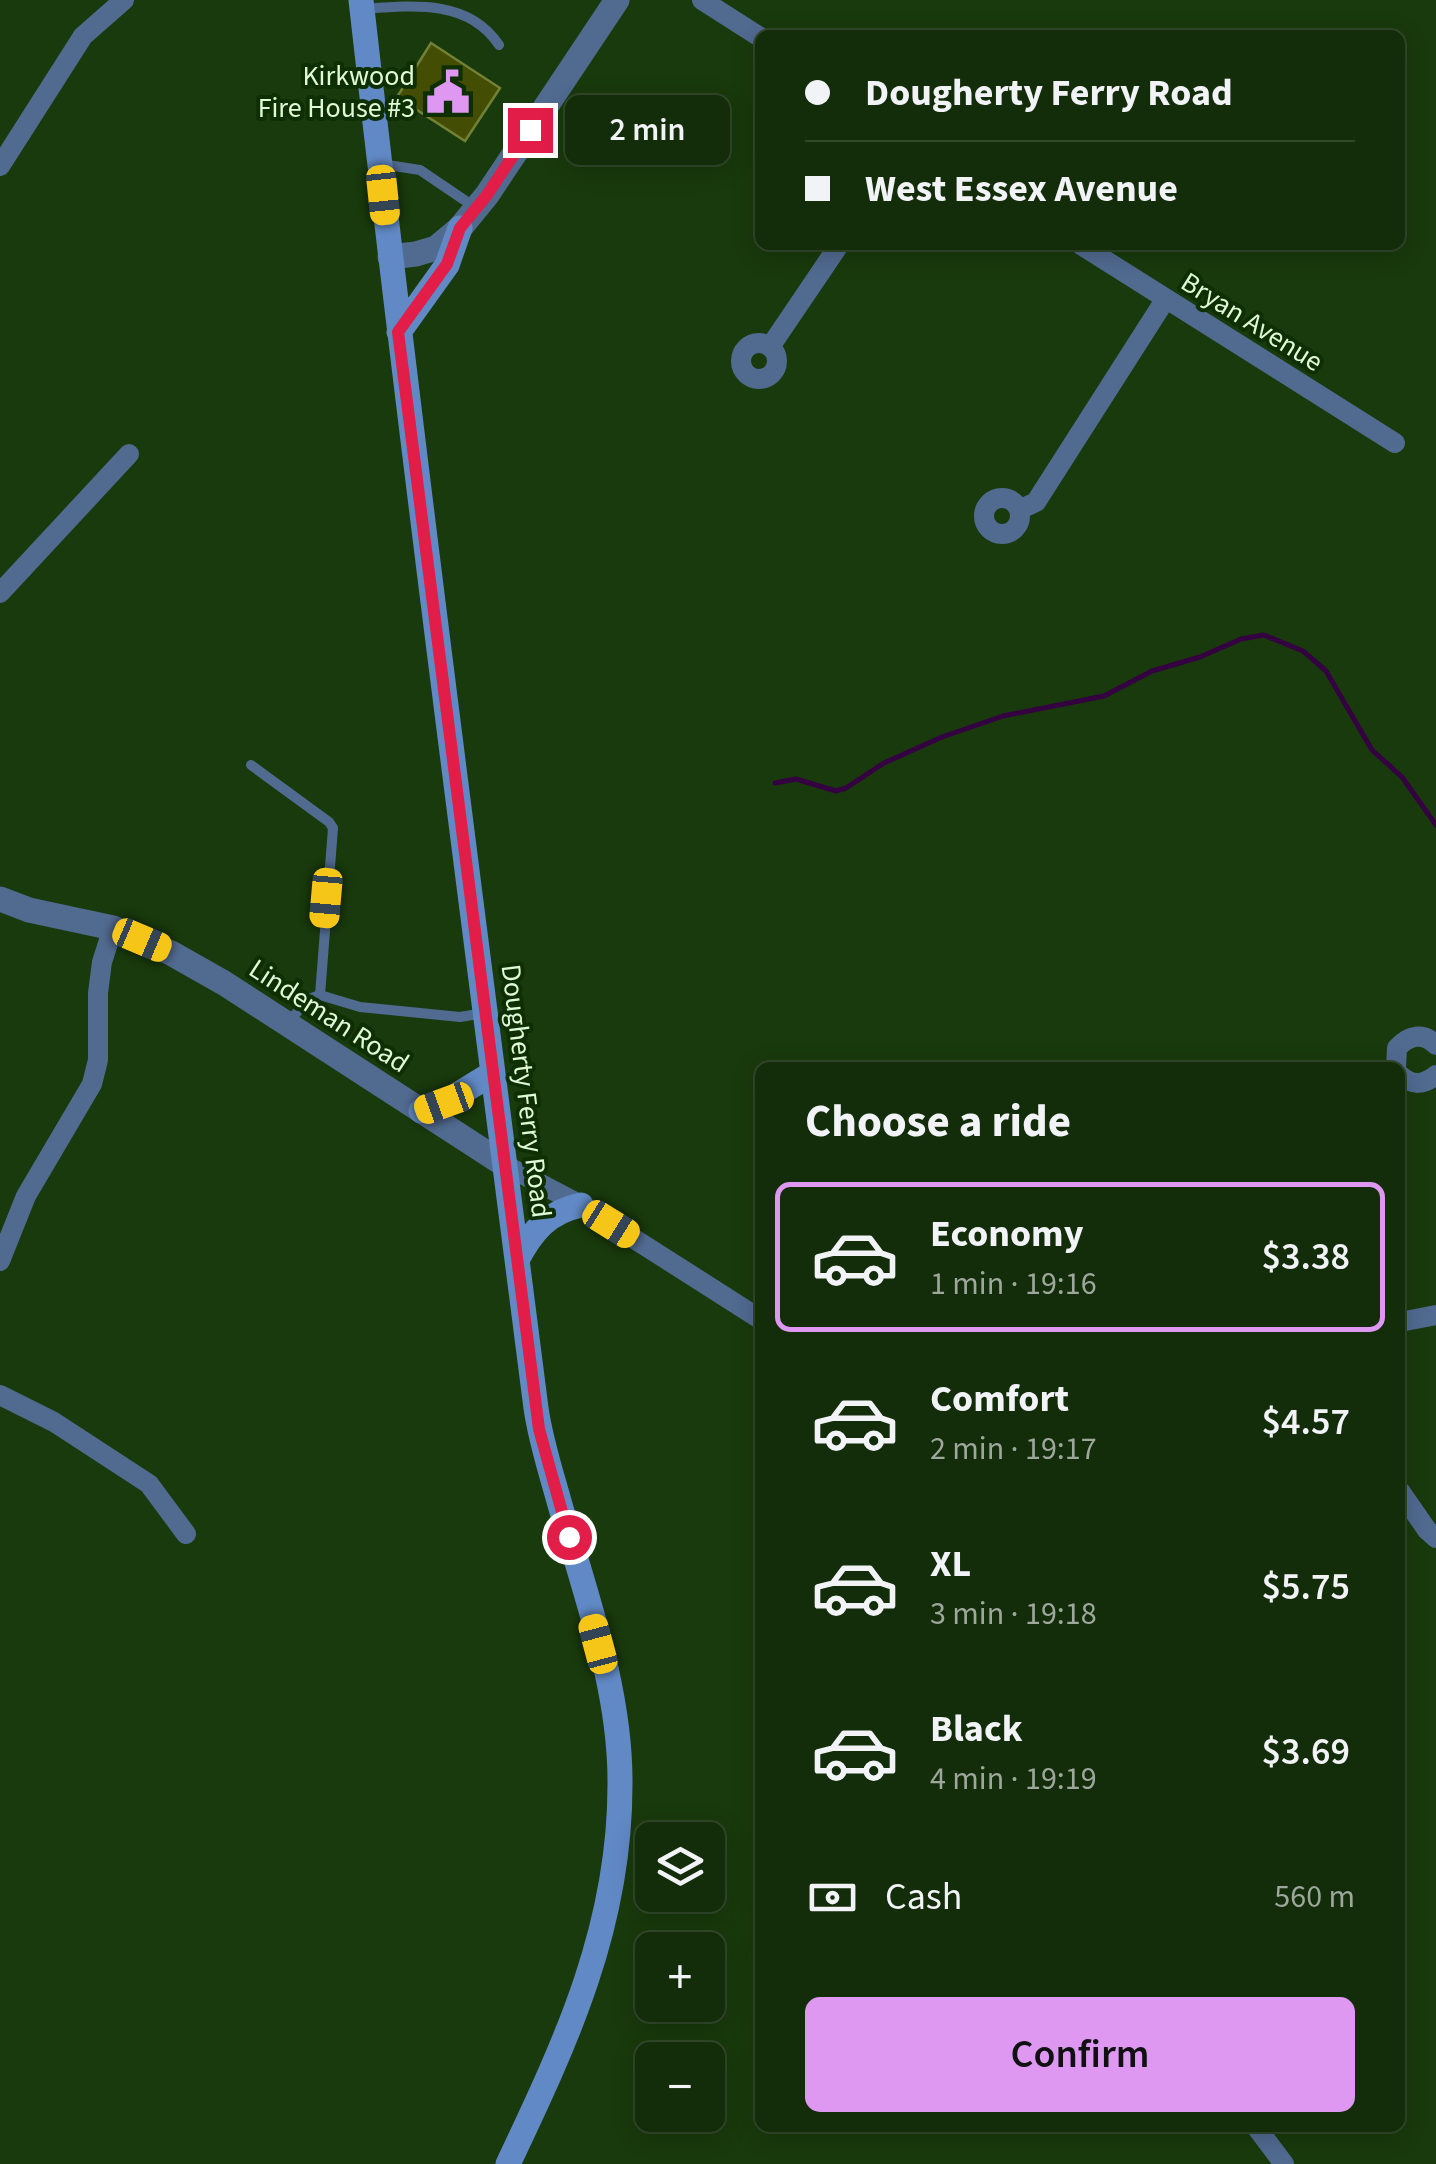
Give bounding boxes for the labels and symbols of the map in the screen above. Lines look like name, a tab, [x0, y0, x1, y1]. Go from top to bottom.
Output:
place label: Kirkwood Fire House #3	[258, 56, 415, 128]
public building icon: Kirkwood Fire House #3	[424, 68, 472, 116]
callout: 2 min	[565, 95, 730, 165]
route end	[508, 108, 553, 153]
car	[365, 164, 401, 226]
street label: Bryan Avenue	[1173, 262, 1331, 382]
car	[308, 867, 344, 929]
car	[109, 914, 175, 966]
street label: Lindeman Road	[241, 949, 417, 1083]
street label: Dougherty Ferry Road	[491, 962, 561, 1220]
car	[411, 1079, 477, 1127]
car	[578, 1195, 644, 1253]
route start	[547, 1515, 592, 1560]
car	[576, 1611, 620, 1677]

